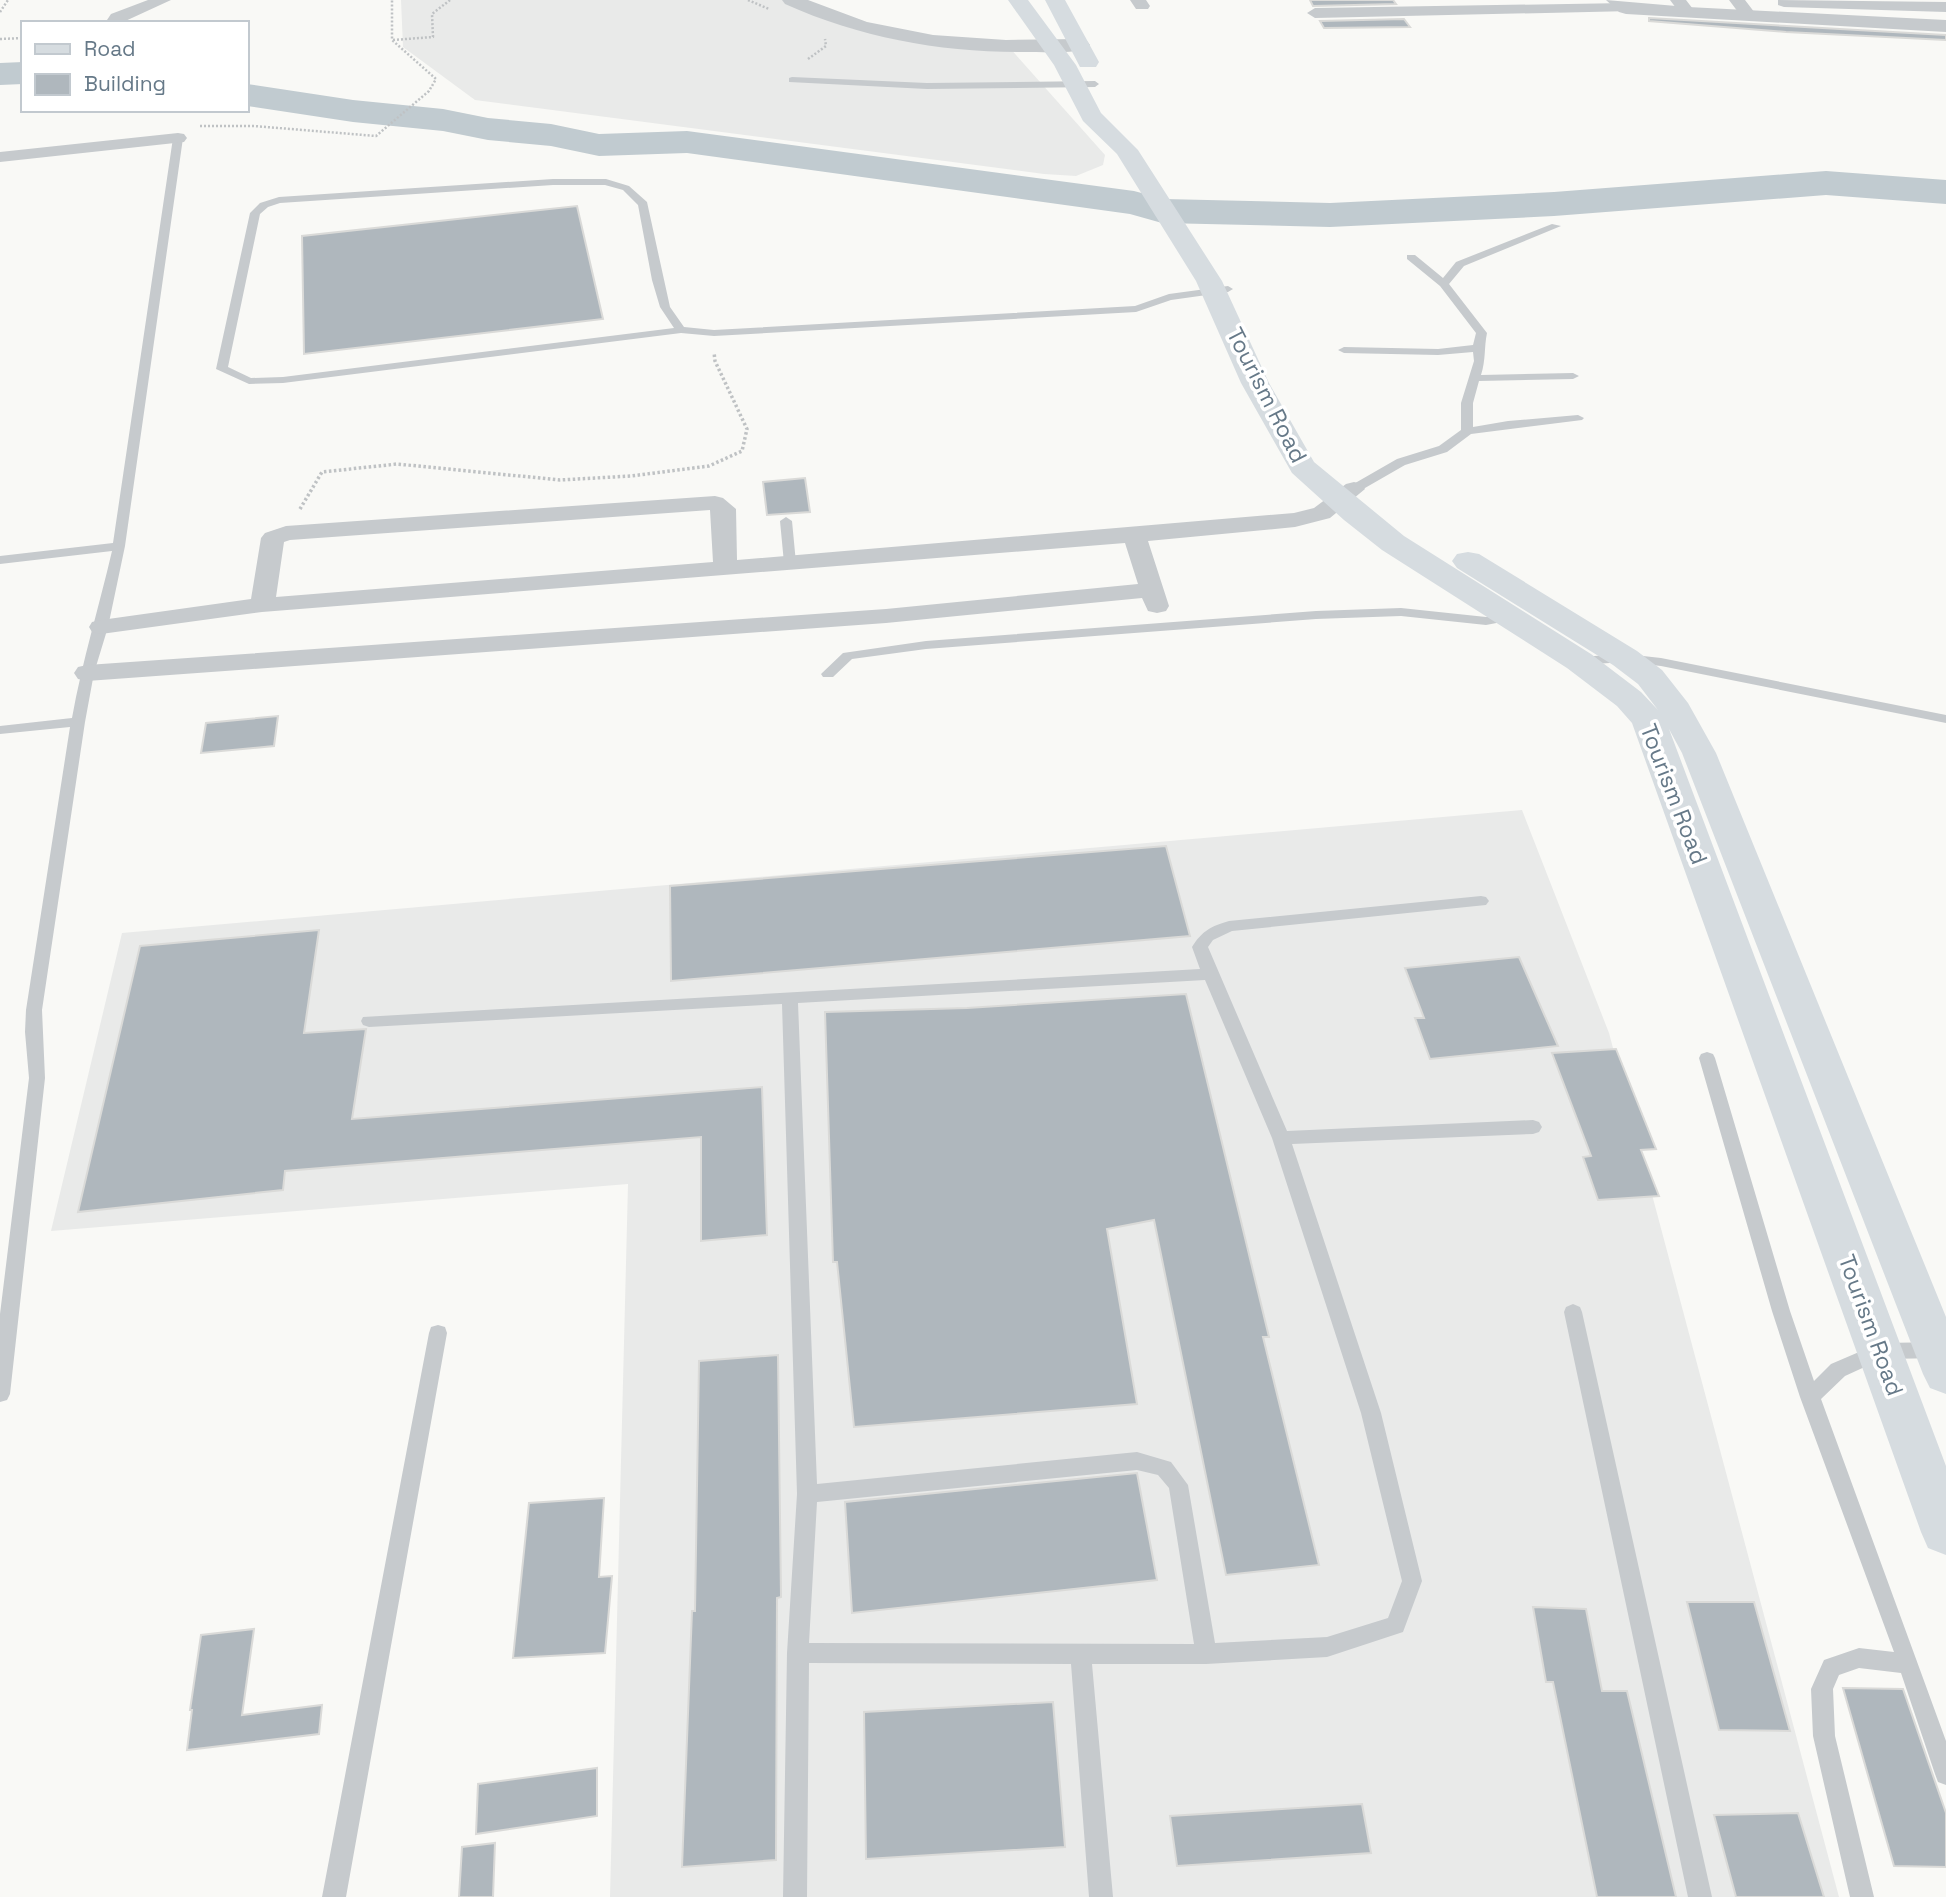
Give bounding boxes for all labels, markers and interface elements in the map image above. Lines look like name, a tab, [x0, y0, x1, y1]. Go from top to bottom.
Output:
legend	[21, 21, 248, 112]
text: Road	[84, 35, 136, 62]
text: Building	[84, 70, 166, 97]
street label: Tourism Road	[1220, 322, 1314, 468]
street label: Tourism Road	[1633, 720, 1715, 868]
street label: Tourism Road	[1832, 1250, 1910, 1400]

